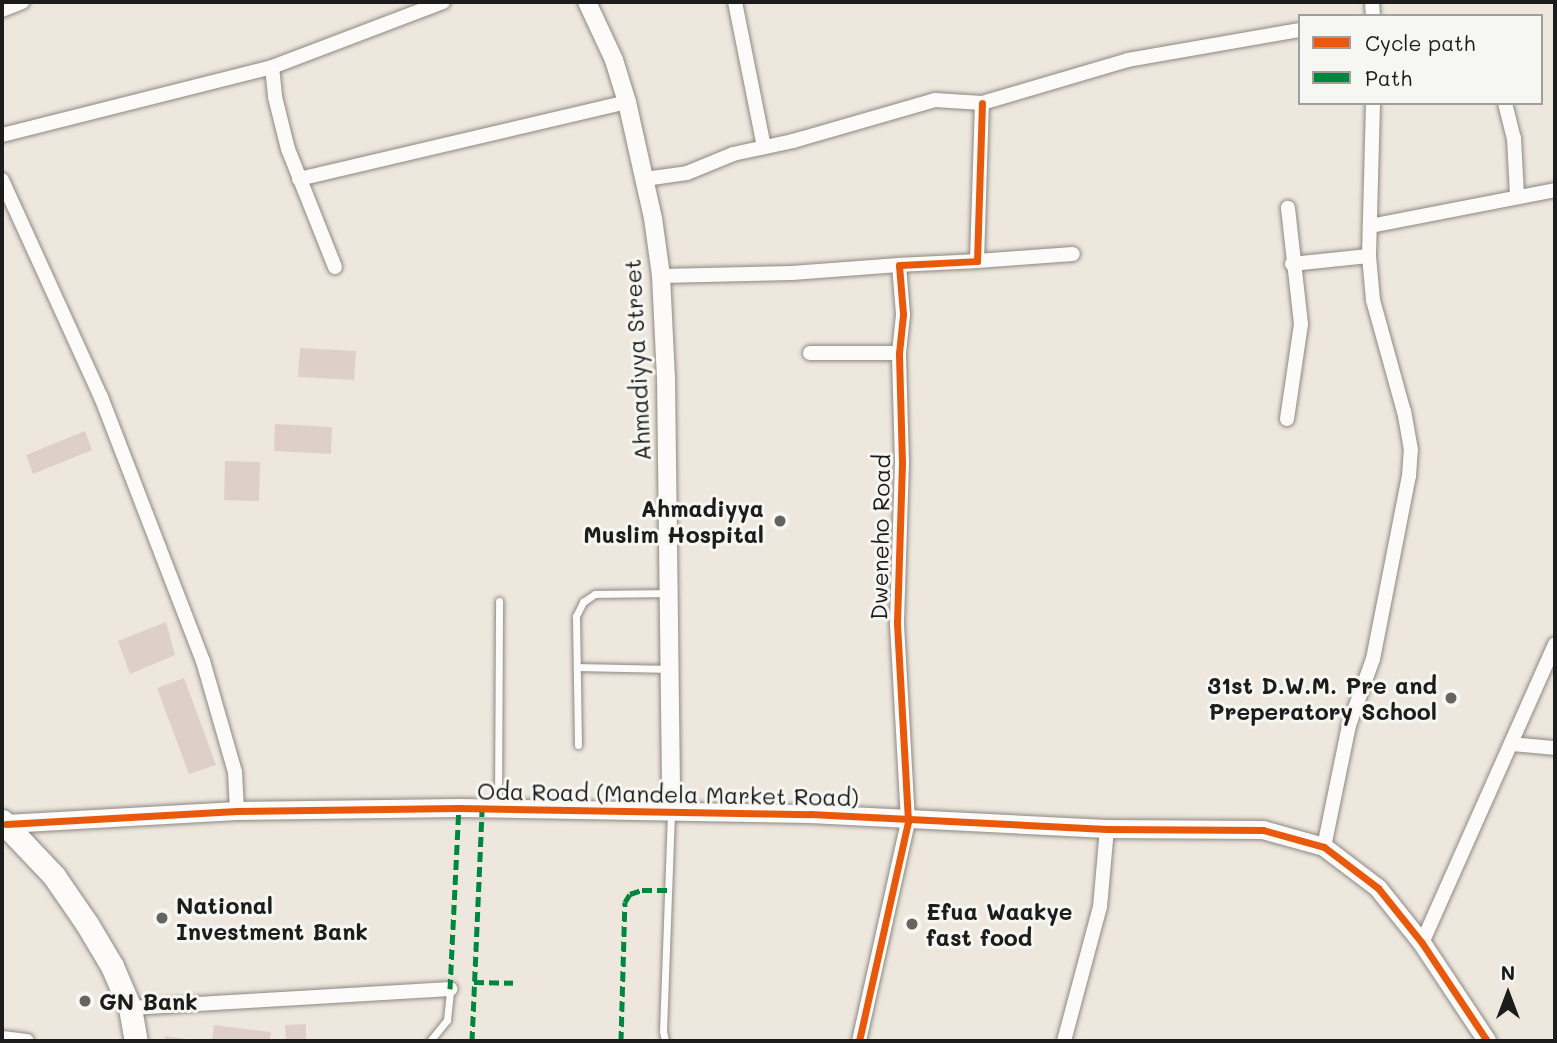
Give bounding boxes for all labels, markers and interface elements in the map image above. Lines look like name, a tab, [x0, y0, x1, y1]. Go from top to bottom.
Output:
legend	[1298, 14, 1543, 105]
text: Cycle path	[1365, 29, 1475, 56]
text: Path	[1365, 64, 1412, 91]
street label: Ahmadiyya Street	[618, 258, 656, 462]
street label: Dweneho Road	[865, 454, 895, 620]
place label: Ahmadiyya Muslim Hospital	[583, 494, 764, 548]
marker: Ahmadiyya Muslim Hospital	[770, 511, 790, 531]
place label: 31st D.W.M. Pre and Preperatory School	[1207, 671, 1437, 725]
marker: 31st D.W.M. Pre and Preperatory School	[1443, 690, 1459, 706]
street label: Oda Road (Mandela Market Road)	[477, 777, 859, 811]
place label: National Investment Bank	[176, 891, 368, 945]
place label: Efua Waakye fast food	[926, 897, 1073, 951]
marker: National Investment Bank	[154, 910, 170, 926]
marker: Efua Waakye fast food	[904, 916, 920, 932]
north arrow	[1473, 959, 1543, 1029]
text: N	[1501, 960, 1515, 985]
place label: GN Bank	[99, 987, 198, 1015]
marker: GN Bank	[77, 993, 93, 1009]

